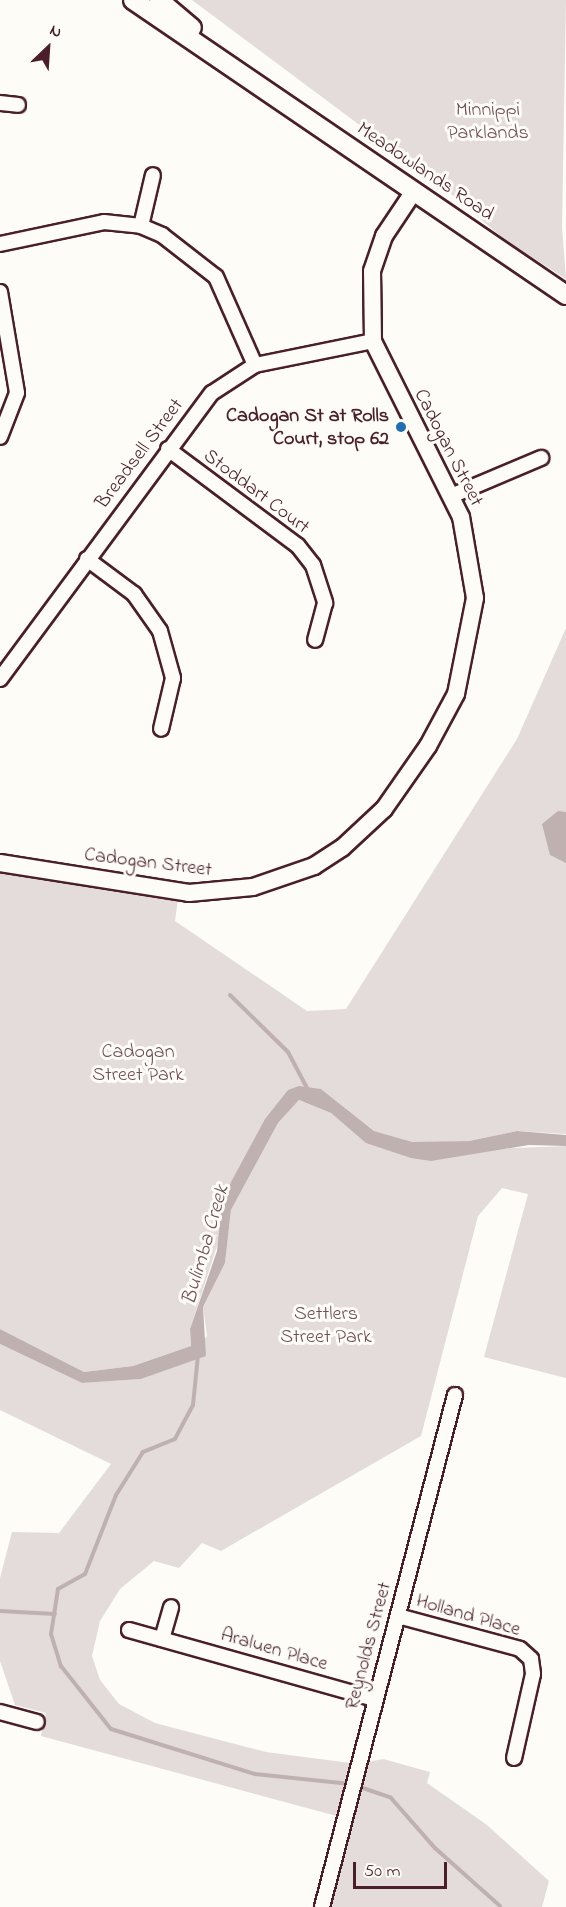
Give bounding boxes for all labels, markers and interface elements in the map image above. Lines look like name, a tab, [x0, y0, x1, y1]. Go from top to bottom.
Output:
north arrow	[18, 18, 78, 78]
text: N	[46, 19, 66, 45]
park label: Minnippi Parklands	[447, 99, 529, 146]
street label: Meadowlands Road	[352, 117, 498, 227]
street label: Cadogan Street	[408, 385, 488, 511]
street label: Breadsell Street	[91, 394, 189, 514]
place label: Cadogan St at Rolls Court, stop 62	[226, 404, 389, 451]
marker: Cadogan St at Rolls Court, stop 62	[394, 420, 408, 434]
street label: Stoddart Court	[198, 444, 314, 540]
street label: Cadogan Street	[83, 843, 213, 883]
park label: Cadogan Street Park	[92, 1041, 184, 1088]
water label: Bulimba Creek	[177, 1182, 235, 1308]
park label: Settlers Street Park	[280, 1302, 372, 1349]
street label: Reynolds Street	[340, 1580, 398, 1712]
street label: Holland Place	[413, 1590, 523, 1642]
street label: Araluen Place	[218, 1623, 330, 1677]
scale bar	[356, 1850, 450, 1888]
text: 50 m	[364, 1859, 401, 1885]

